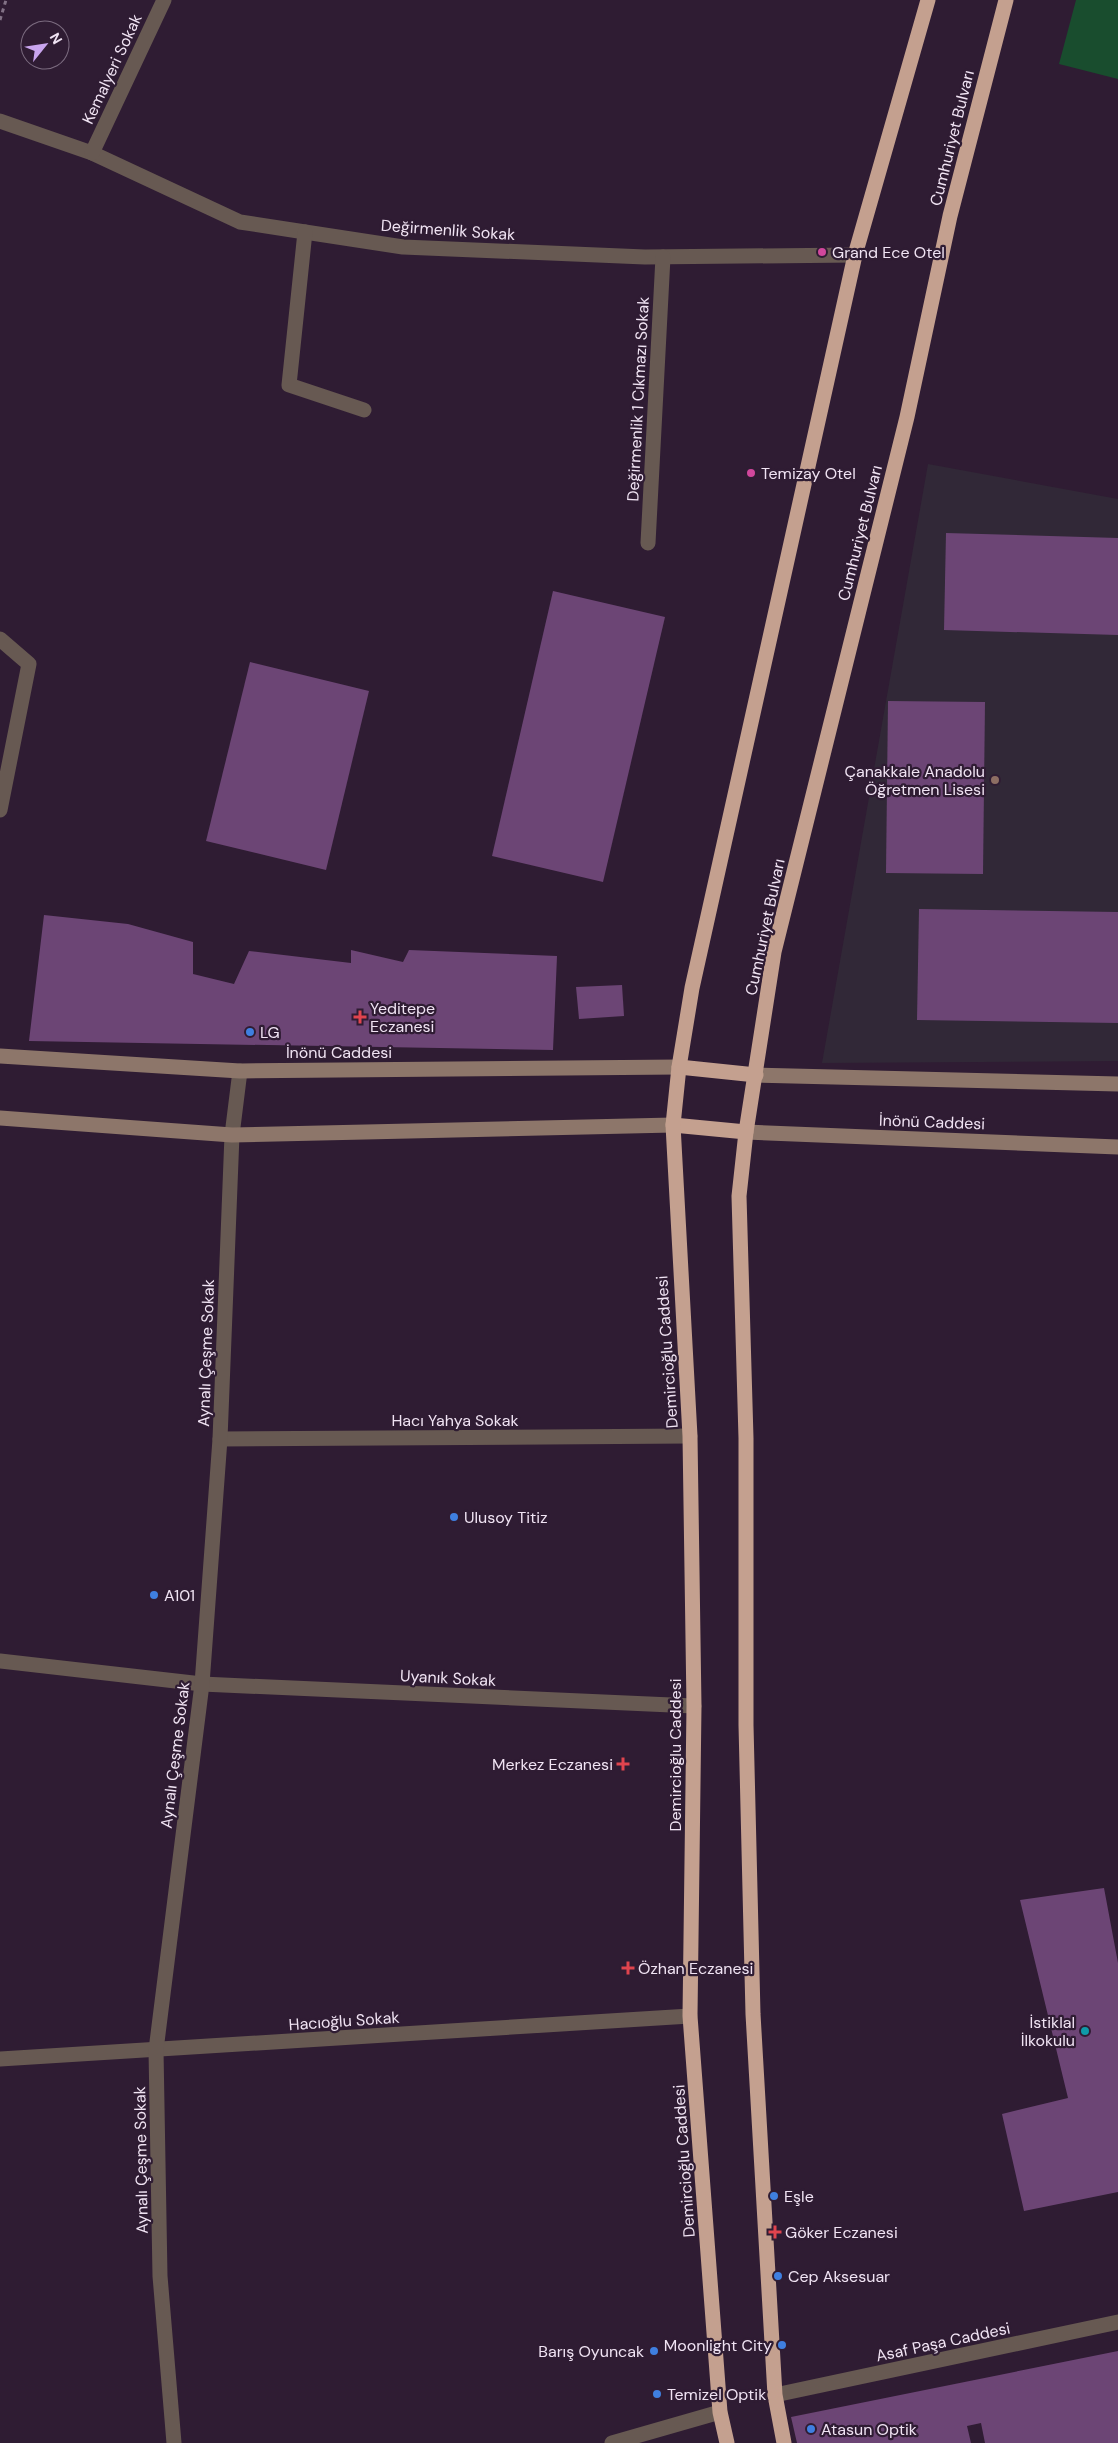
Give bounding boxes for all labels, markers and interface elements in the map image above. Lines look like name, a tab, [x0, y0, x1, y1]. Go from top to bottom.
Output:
street label: Kemalyeri Sokak	[77, 11, 147, 127]
north arrow	[20, 20, 70, 70]
text: N	[46, 30, 67, 47]
street label: Cumhuriyet Bulvarı	[925, 68, 979, 208]
street label: Değirmenlik Sokak	[380, 215, 516, 245]
place label: Grand Ece Otel	[832, 242, 945, 263]
marker: Grand Ece Otel	[816, 246, 828, 258]
street label: Değirmenlik 1 Cıkmazı Sokak	[622, 296, 654, 502]
place label: Temizay Otel	[761, 463, 856, 484]
street label: Cumhuriyet Bulvarı	[833, 463, 887, 603]
marker: Temizay Otel	[745, 467, 757, 479]
place label: Çanakkale Anadolu Öğretmen Lisesi	[844, 761, 985, 800]
marker: Çanakkale Anadolu Öğretmen Lisesi	[989, 774, 1001, 786]
street label: Cumhuriyet Bulvarı	[740, 857, 790, 997]
place label: Yeditepe Eczanesi	[370, 998, 435, 1037]
marker: Yeditepe Eczanesi	[354, 1011, 366, 1023]
place label: LG	[260, 1022, 280, 1043]
marker: LG	[244, 1026, 256, 1038]
street label: İnönü Caddesi	[286, 1042, 392, 1063]
street label: İnönü Caddesi	[879, 1110, 985, 1134]
street label: Demircioğlu Caddesi	[651, 1275, 683, 1429]
street label: Aynalı Çeşme Sokak	[193, 1279, 219, 1427]
street label: Hacı Yahya Sokak	[391, 1410, 519, 1431]
place label: Ulusoy Titiz	[464, 1507, 548, 1528]
marker: Ulusoy Titiz	[448, 1511, 460, 1523]
place label: A101	[164, 1585, 195, 1606]
marker: A101	[148, 1589, 160, 1601]
street label: Uyanık Sokak	[399, 1665, 497, 1691]
street label: Demircioğlu Caddesi	[665, 1678, 686, 1832]
street label: Aynalı Çeşme Sokak	[156, 1680, 194, 1830]
place label: Merkez Eczanesi	[492, 1754, 613, 1775]
marker: Merkez Eczanesi	[617, 1758, 629, 1770]
place label: Özhan Eczanesi	[638, 1958, 753, 1979]
marker: Özhan Eczanesi	[622, 1962, 634, 1974]
street label: Hacıoğlu Sokak	[288, 2007, 400, 2035]
place label: İstiklal İlkokulu	[1021, 2012, 1075, 2051]
marker: İstiklal İlkokulu	[1079, 2025, 1091, 2037]
street label: Demircioğlu Caddesi	[668, 2084, 700, 2238]
street label: Aynalı Çeşme Sokak	[129, 2086, 153, 2234]
place label: Eşle	[784, 2186, 814, 2207]
marker: Eşle	[768, 2190, 780, 2202]
place label: Göker Eczanesi	[785, 2222, 898, 2243]
marker: Göker Eczanesi	[769, 2226, 781, 2238]
place label: Cep Aksesuar	[788, 2266, 890, 2287]
marker: Cep Aksesuar	[772, 2270, 784, 2282]
street label: Asaf Paşa Caddesi	[874, 2318, 1012, 2366]
place label: Moonlight City	[664, 2335, 772, 2356]
marker: Moonlight City	[776, 2339, 788, 2351]
place label: Barış Oyuncak	[538, 2341, 644, 2362]
marker: Barış Oyuncak	[648, 2345, 660, 2357]
place label: Temizel Optik	[667, 2384, 766, 2405]
marker: Temizel Optik	[651, 2388, 663, 2400]
place label: Atasun Optik	[821, 2419, 917, 2440]
marker: Atasun Optik	[805, 2423, 817, 2435]

